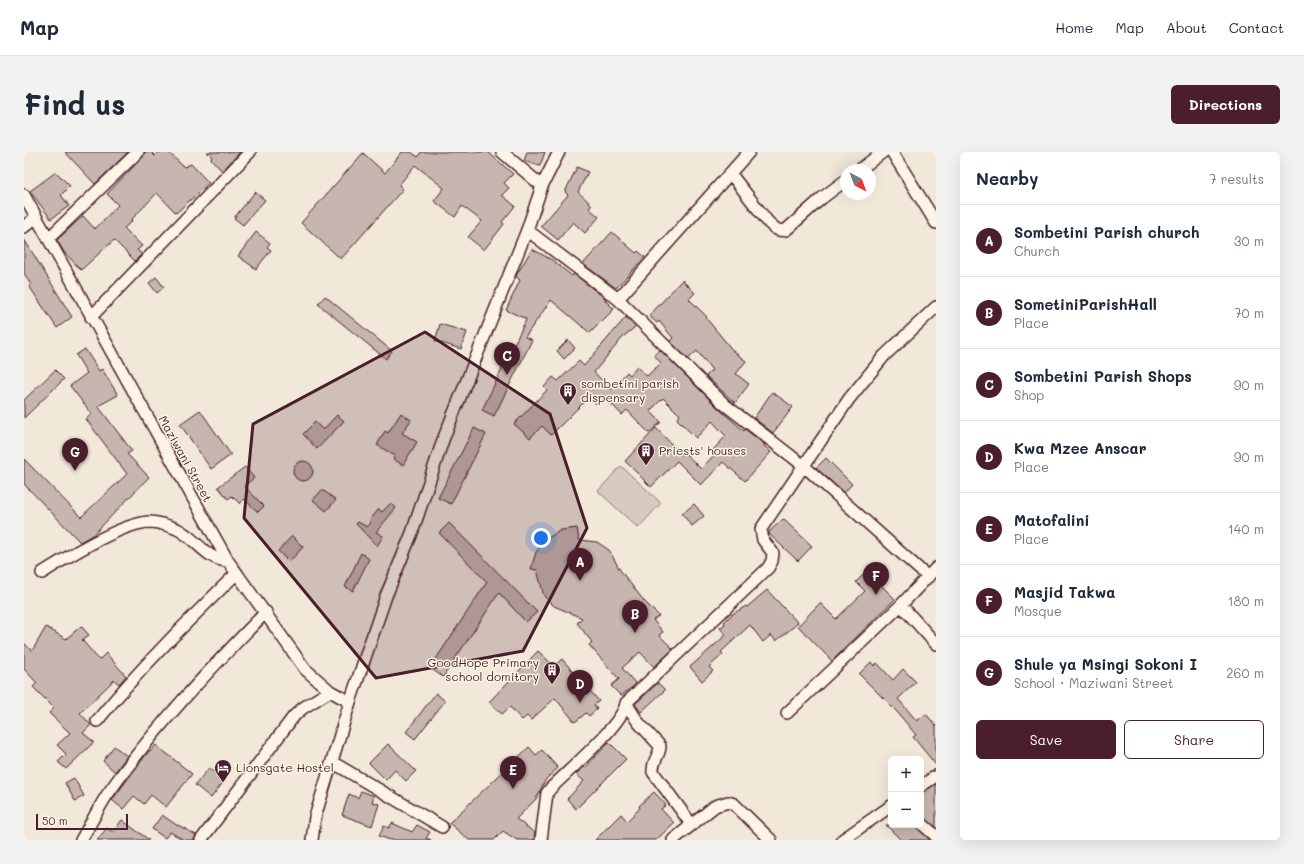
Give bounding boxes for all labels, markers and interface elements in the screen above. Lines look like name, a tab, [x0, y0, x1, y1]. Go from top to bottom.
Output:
text: Map	[20, 15, 59, 40]
text: Home	[1055, 18, 1093, 37]
text: Map	[1115, 18, 1144, 37]
text: About	[1166, 18, 1207, 37]
text: Contact	[1229, 18, 1284, 37]
button: Directions	[1171, 85, 1280, 124]
text: Find us	[24, 86, 125, 122]
north arrow	[840, 164, 876, 200]
text: Nearby	[976, 167, 1038, 189]
text: 7 results	[1209, 170, 1264, 187]
text: Sombetini Parish church	[1014, 222, 1200, 242]
text: A	[984, 232, 994, 249]
text: 30 m	[1234, 232, 1264, 249]
text: Church	[1014, 242, 1059, 259]
text: SometiniParishHall	[1014, 294, 1157, 314]
text: B	[985, 304, 993, 321]
text: 70 m	[1234, 304, 1264, 321]
text: Place	[1014, 314, 1049, 331]
pin: C	[494, 342, 520, 375]
text: Sombetini Parish Shops	[1014, 366, 1192, 386]
place label: sombetini parish dispensary	[581, 375, 679, 405]
text: C	[984, 376, 994, 393]
text: 90 m	[1234, 376, 1264, 393]
building icon: sombetini parish dispensary	[558, 381, 578, 406]
text: Shop	[1014, 386, 1044, 403]
street label: Maziwani Street	[155, 412, 216, 505]
pin: G	[62, 438, 88, 471]
text: Kwa Mzee Anscar	[1014, 438, 1147, 458]
building icon: Priests' houses	[636, 441, 656, 466]
place label: Priests' houses	[659, 442, 747, 458]
text: D	[984, 448, 994, 465]
text: 90 m	[1234, 448, 1264, 465]
text: Place	[1014, 458, 1049, 475]
text: Matofalini	[1014, 510, 1090, 530]
text: E	[985, 520, 993, 537]
text: 140 m	[1228, 520, 1264, 537]
your location	[531, 528, 551, 548]
text: Place	[1014, 530, 1049, 547]
pin: A	[567, 548, 593, 581]
pin: F	[863, 562, 889, 595]
text: Masjid Takwa	[1014, 582, 1115, 602]
text: F	[985, 592, 993, 609]
text: 180 m	[1228, 592, 1264, 609]
pin: B	[622, 600, 648, 633]
text: Mosque	[1014, 602, 1062, 619]
place label: GoodHope Primary school domitory	[428, 654, 539, 684]
text: Shule ya Msingi Sokoni I	[1014, 654, 1197, 674]
building icon: GoodHope Primary school domitory	[542, 660, 562, 685]
text: G	[984, 664, 994, 681]
text: 260 m	[1226, 664, 1264, 681]
pin: D	[567, 670, 593, 703]
text: School · Maziwani Street	[1014, 674, 1174, 691]
button: Save	[976, 720, 1116, 759]
button: Share	[1124, 720, 1264, 759]
pin: E	[500, 756, 526, 789]
map controls	[888, 756, 924, 828]
button: +	[888, 756, 924, 792]
hotel icon: Lionsgate Hostel	[213, 758, 233, 783]
place label: Lionsgate Hostel	[236, 759, 334, 775]
button: −	[888, 792, 924, 828]
scale bar	[36, 812, 128, 831]
text: 50 m	[42, 813, 68, 828]

